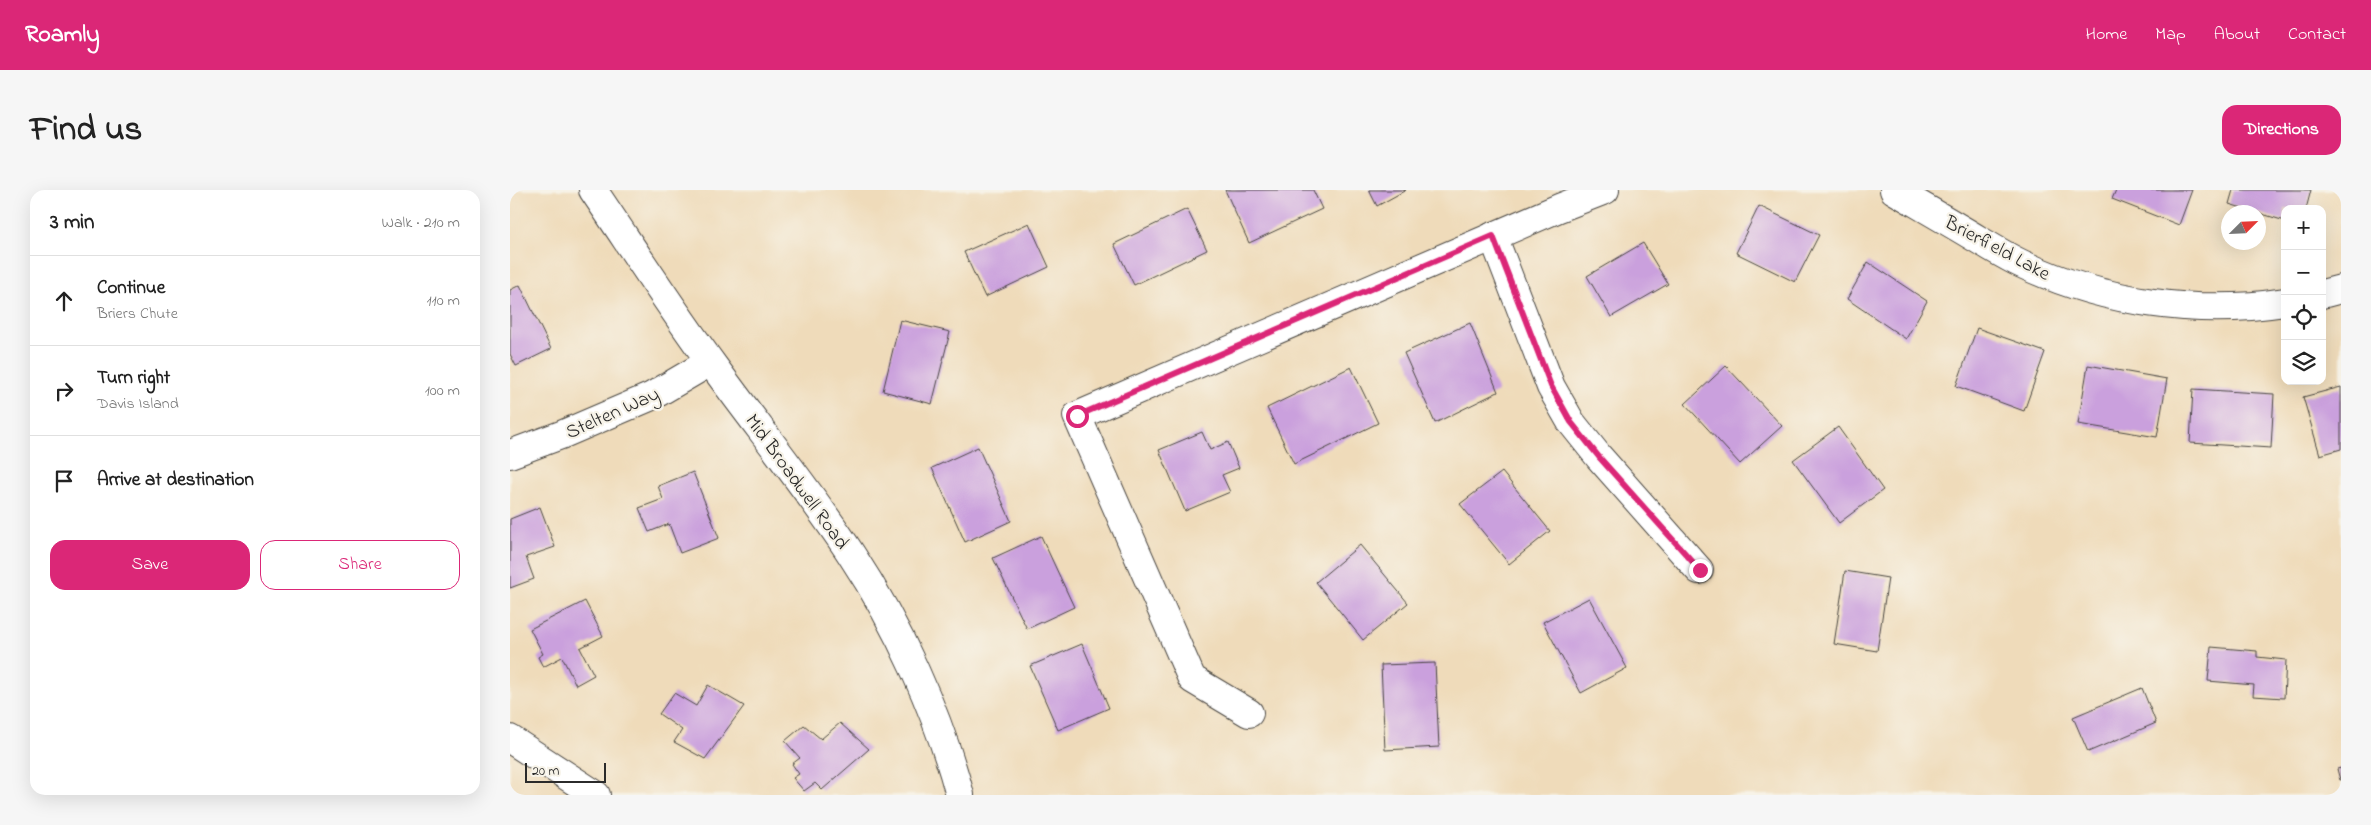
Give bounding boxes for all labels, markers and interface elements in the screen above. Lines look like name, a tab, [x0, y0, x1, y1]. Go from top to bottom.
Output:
text: Roamly	[25, 18, 100, 53]
text: Home	[2086, 22, 2127, 48]
text: Map	[2155, 22, 2186, 48]
text: About	[2214, 22, 2260, 48]
text: Contact	[2288, 22, 2346, 48]
text: Find us	[30, 105, 142, 156]
button: Directions	[2222, 105, 2341, 155]
north arrow	[2221, 205, 2266, 250]
map controls	[2281, 205, 2326, 385]
button: +	[2281, 205, 2326, 250]
text: 3 min	[50, 208, 94, 238]
street label: Brierfield Lake	[1938, 209, 2055, 289]
text: Walk · 210 m	[381, 211, 460, 235]
button: −	[2281, 250, 2326, 295]
text: Continue	[97, 275, 165, 302]
icon: ahead	[50, 287, 78, 315]
text: 110 m	[426, 289, 460, 313]
button: locate	[2281, 295, 2326, 340]
text: Briers Chute	[97, 302, 178, 326]
button: layers	[2281, 340, 2326, 385]
text: Turn right	[97, 365, 170, 392]
icon: right	[50, 377, 78, 405]
text: 100 m	[425, 379, 460, 403]
street label: Stelten Way	[562, 381, 665, 448]
text: Davis Island	[97, 392, 179, 416]
route start	[1066, 405, 1089, 428]
street label: Mid Broadwell Road	[737, 409, 855, 556]
icon: arrive	[50, 467, 78, 495]
text: Arrive at destination	[97, 467, 254, 494]
button: Save	[50, 540, 250, 590]
button: Share	[260, 540, 460, 590]
route end	[1689, 559, 1712, 582]
scale bar	[525, 760, 606, 783]
text: 20 m	[532, 761, 559, 782]

